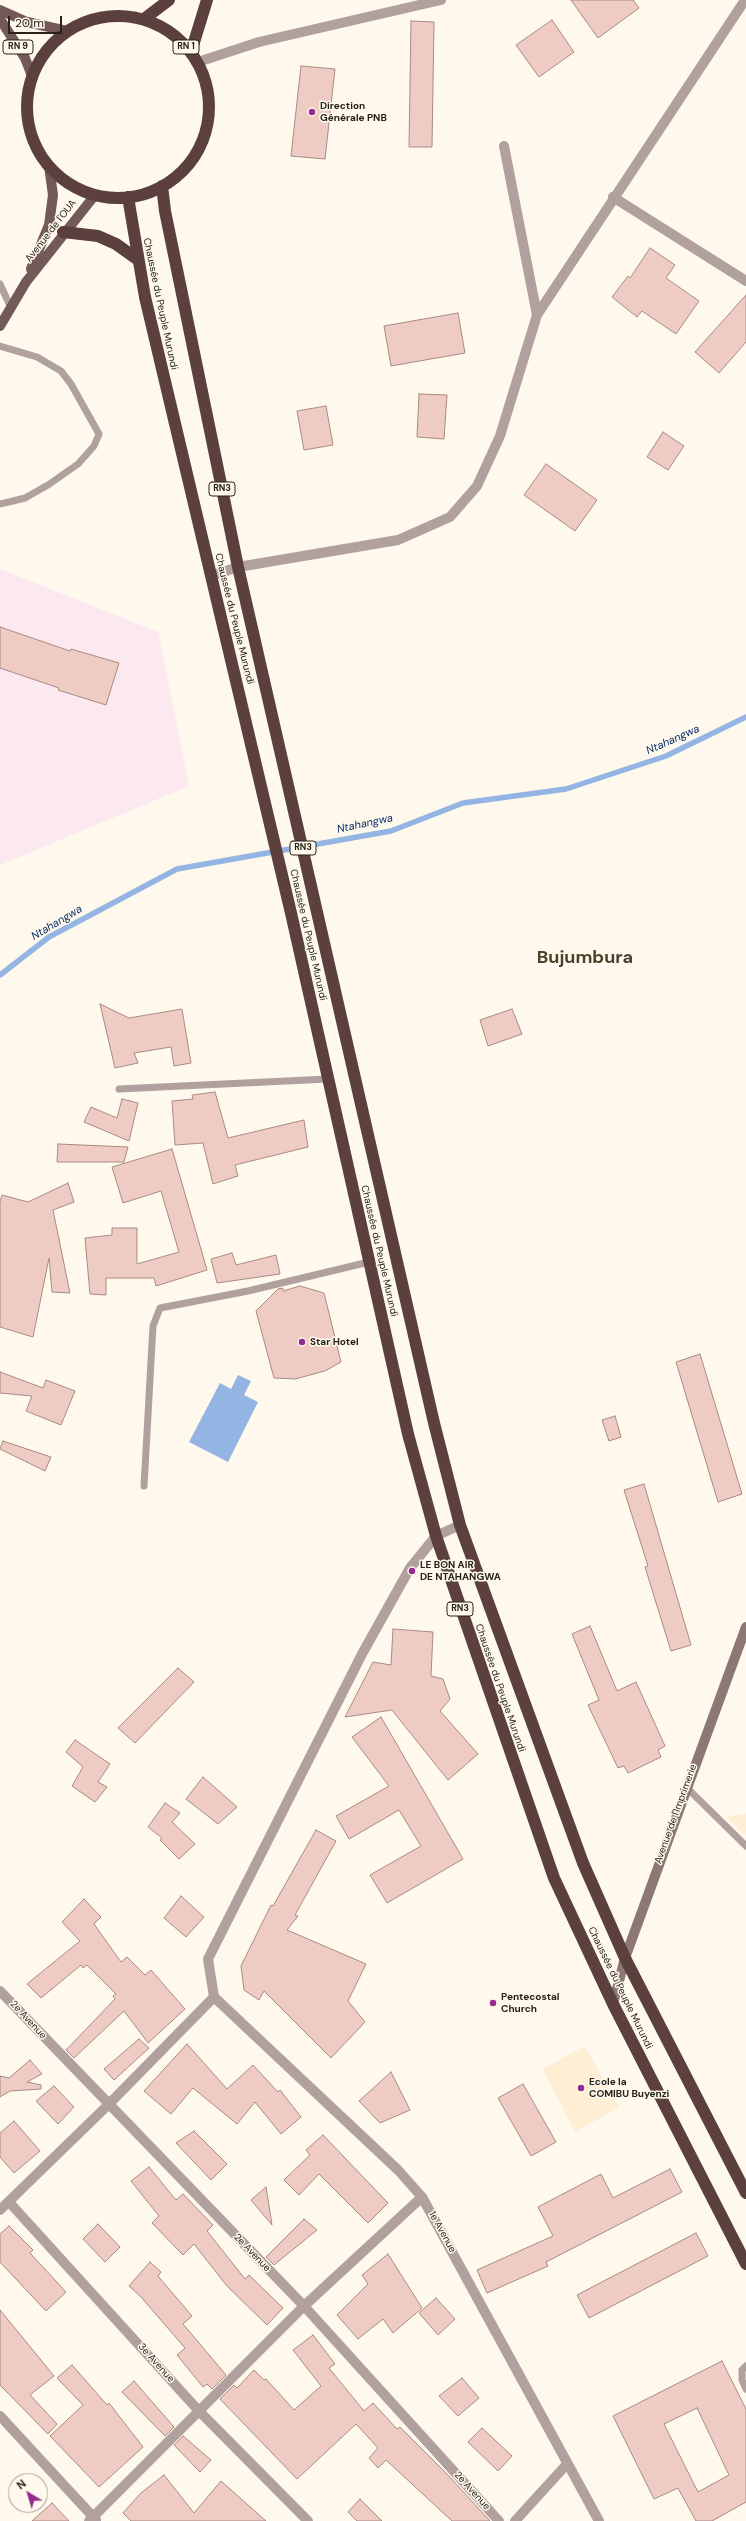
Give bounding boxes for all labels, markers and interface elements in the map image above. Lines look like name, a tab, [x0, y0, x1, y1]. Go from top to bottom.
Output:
scale bar	[10, 8, 64, 34]
text: 20 m	[15, 15, 44, 31]
road number: RN 9	[3, 40, 33, 54]
road number: RN 1	[173, 40, 199, 54]
place label: Direction Générale PNB	[320, 100, 387, 124]
marker: Direction Générale PNB	[307, 107, 317, 117]
street label: Avenue de l'OUA	[23, 197, 79, 265]
street label: Chaussée du Peuple Murundi	[140, 237, 180, 371]
road number: RN3	[209, 482, 235, 496]
street label: Chaussée du Peuple Murundi	[212, 552, 256, 686]
water label: Ntahangwa	[644, 722, 702, 758]
water label: Ntahangwa	[336, 812, 394, 836]
road number: RN3	[290, 841, 316, 855]
street label: Chaussée du Peuple Murundi	[287, 868, 329, 1002]
water label: Ntahangwa	[29, 903, 85, 943]
district label: Bujumbura	[537, 947, 633, 969]
street label: Chaussée du Peuple Murundi	[358, 1184, 400, 1318]
place label: Star Hotel	[310, 1336, 359, 1348]
marker: Star Hotel	[297, 1337, 307, 1347]
place label: LE BON AIR DE NTAHANGWA	[420, 1559, 501, 1582]
marker: LE BON AIR DE NTAHANGWA	[407, 1566, 417, 1576]
road number: RN3	[447, 1602, 473, 1616]
street label: Chaussée du Peuple Murundi	[472, 1622, 528, 1754]
street label: Avenue de l'Imprimerie	[652, 1763, 700, 1865]
street label: Chaussée du Peuple Murundi	[585, 1925, 655, 2051]
place label: Pentecostal Church	[501, 1991, 560, 2014]
street label: 2e Avenue	[7, 1998, 49, 2042]
marker: Pentecostal Church	[488, 1998, 498, 2008]
place label: Ecole la COMIBU Buyenzi	[589, 2076, 669, 2100]
marker: Ecole la COMIBU Buyenzi	[576, 2083, 586, 2093]
street label: 1e Avenue	[426, 2209, 458, 2255]
street label: 2e Avenue	[231, 2232, 273, 2274]
street label: 3e Avenue	[135, 2341, 177, 2385]
street label: 2e Avenue	[452, 2469, 492, 2513]
north arrow	[8, 2473, 48, 2513]
text: N	[14, 2476, 29, 2492]

